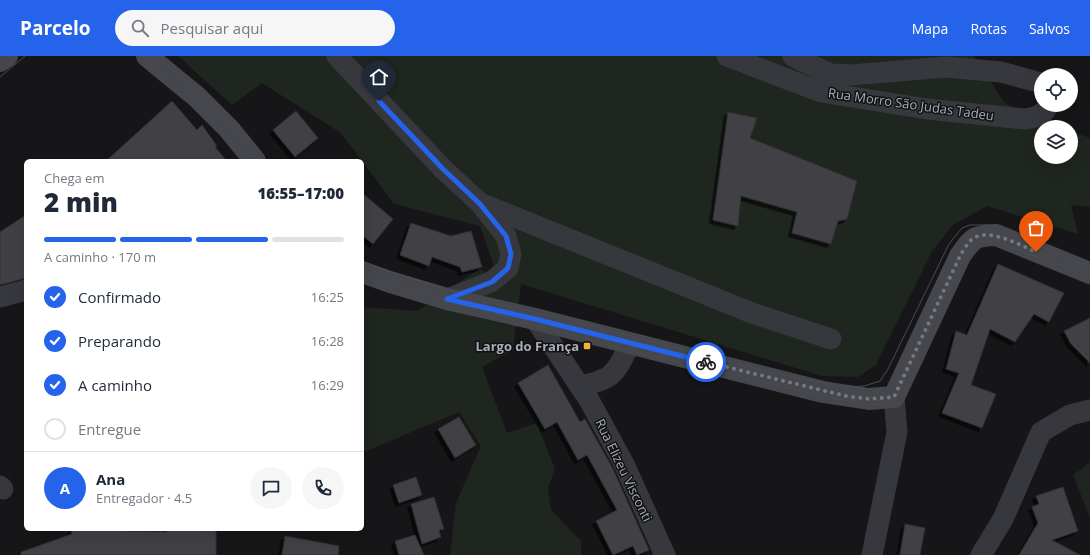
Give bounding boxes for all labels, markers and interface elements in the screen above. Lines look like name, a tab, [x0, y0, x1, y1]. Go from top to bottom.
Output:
search box	[115, 10, 395, 46]
text: Parcelo	[20, 15, 91, 41]
icon: search	[129, 17, 151, 39]
text: Pesquisar aqui	[161, 18, 263, 38]
text: Mapa	[912, 19, 948, 38]
text: Rotas	[970, 19, 1007, 38]
text: Salvos	[1029, 19, 1070, 38]
pin	[362, 60, 396, 101]
icon: home	[368, 66, 390, 88]
map controls	[1034, 68, 1078, 164]
button: locate	[1034, 68, 1078, 112]
street label: Rua Morro São Judas Tadeu	[827, 83, 995, 125]
button: layers	[1034, 120, 1078, 164]
text: Chega em	[44, 169, 104, 187]
text: 16:55–17:00	[258, 183, 344, 203]
text: 2 min	[44, 184, 118, 220]
pin	[1019, 211, 1053, 252]
icon: bag	[1025, 217, 1047, 239]
text: A caminho · 170 m	[44, 248, 156, 266]
icon: check	[44, 286, 66, 308]
text: Confirmado	[78, 287, 161, 307]
text: 16:25	[311, 288, 344, 306]
icon: check	[44, 330, 66, 352]
text: Preparando	[78, 331, 161, 351]
text: 16:28	[311, 332, 344, 350]
place label: Largo do França	[476, 337, 579, 355]
marker: Largo do França	[582, 341, 592, 351]
courier	[686, 342, 726, 382]
icon: bike	[695, 351, 717, 373]
icon: check	[44, 374, 66, 396]
text: A caminho	[78, 375, 152, 395]
text: 16:29	[311, 376, 344, 394]
street label: Rua Elizeu Visconti	[591, 416, 657, 524]
text: Entregue	[78, 419, 141, 439]
button: chat	[250, 467, 292, 509]
button: phone	[302, 467, 344, 509]
text: Ana	[96, 469, 125, 489]
text: A	[60, 478, 70, 498]
text: Entregador · 4.5	[96, 489, 192, 507]

